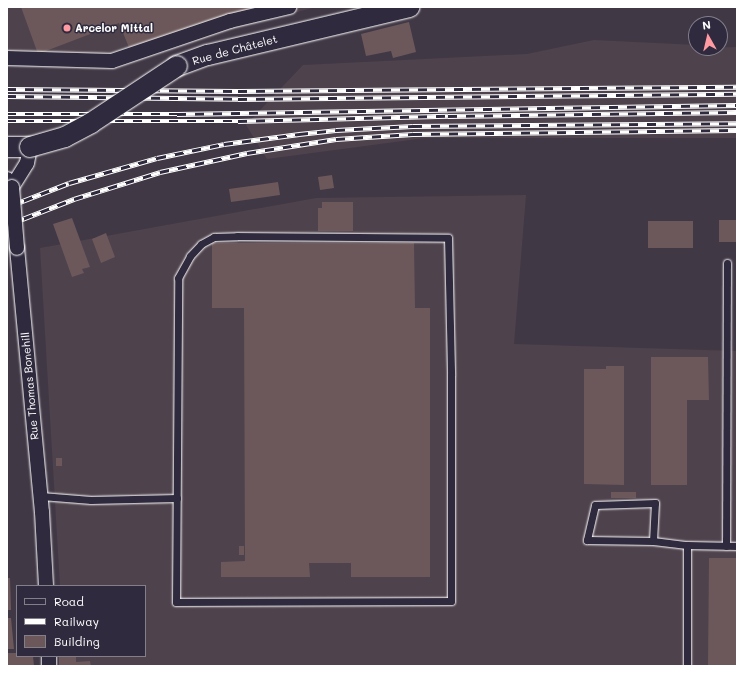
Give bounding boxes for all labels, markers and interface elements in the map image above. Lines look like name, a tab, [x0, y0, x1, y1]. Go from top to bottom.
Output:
north arrow	[688, 16, 728, 56]
text: N	[701, 17, 712, 33]
place label: Arcelor Mittal	[75, 21, 153, 35]
marker: Arcelor Mittal	[62, 23, 72, 33]
street label: Rue de Châtelet	[191, 32, 279, 68]
street label: Rue Thomas Bonehill	[19, 332, 41, 440]
legend	[16, 585, 146, 657]
text: Road	[54, 593, 84, 609]
text: Railway	[54, 613, 99, 629]
text: Building	[54, 633, 100, 649]

